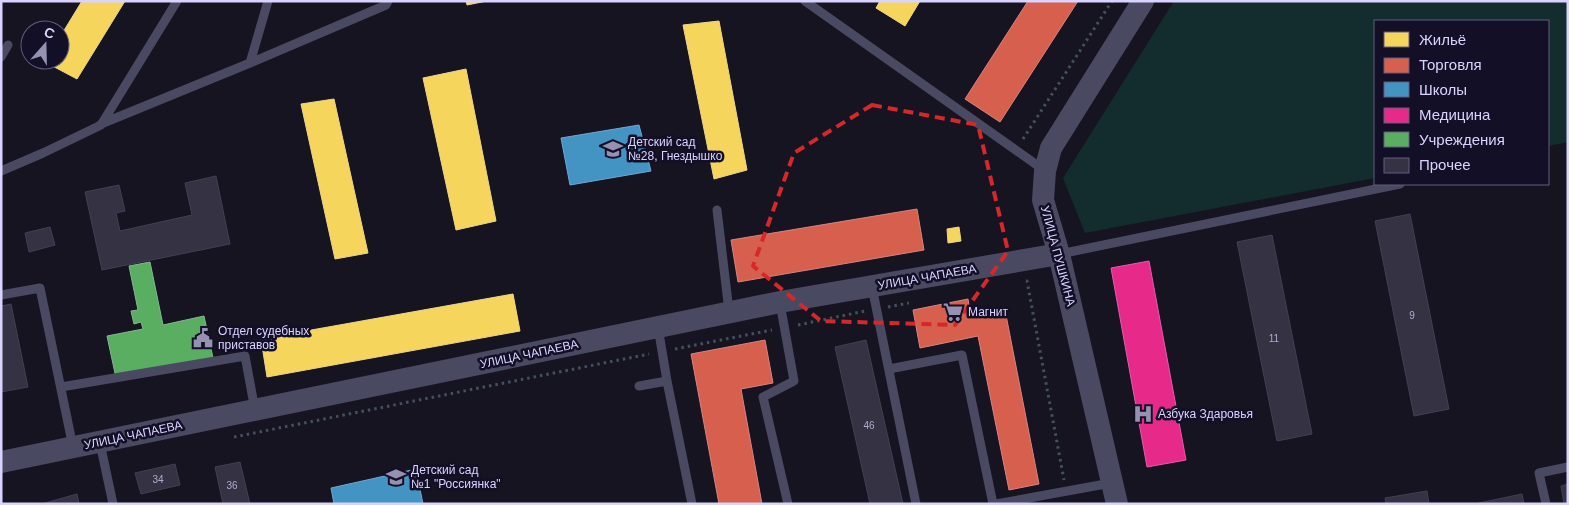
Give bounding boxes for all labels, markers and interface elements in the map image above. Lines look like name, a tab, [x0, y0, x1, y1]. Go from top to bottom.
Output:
north arrow	[20, 20, 70, 70]
legend	[1374, 20, 1549, 185]
text: С	[42, 24, 57, 42]
text: Жильё	[1419, 31, 1466, 48]
text: Торговля	[1419, 56, 1482, 73]
text: Школы	[1419, 81, 1467, 98]
text: Медицина	[1419, 106, 1491, 123]
text: Учреждения	[1419, 131, 1505, 148]
place label: Детский сад №28, Гнездышко	[628, 135, 723, 163]
school or university icon: Детский сад №28, Гнездышко	[602, 138, 624, 160]
text: Прочее	[1419, 156, 1471, 173]
street label: УЛИЦА ПУШКИНА	[1038, 204, 1078, 308]
street label: УЛИЦА ЧАПАЕВА	[877, 261, 977, 293]
supermarket icon: Магнит	[942, 301, 964, 323]
place label: Магнит	[968, 305, 1009, 319]
house number: 9	[1409, 310, 1415, 321]
place label: Отдел судебных приставов	[218, 324, 309, 352]
public building icon: Отдел судебных приставов	[192, 327, 214, 349]
house number: 11	[1269, 333, 1280, 344]
street label: УЛИЦА ЧАПАЕВА	[479, 337, 579, 371]
hospital icon: Азбука Здаровья	[1132, 403, 1154, 425]
place label: Азбука Здаровья	[1158, 407, 1253, 421]
street label: УЛИЦА ЧАПАЕВА	[83, 418, 183, 452]
house number: 46	[863, 420, 875, 431]
place label: Детский сад №1 "Россиянка"	[411, 463, 501, 491]
school or university icon: Детский сад №1 "Россиянка"	[385, 466, 407, 488]
house number: 34	[152, 474, 164, 485]
house number: 36	[226, 480, 238, 491]

